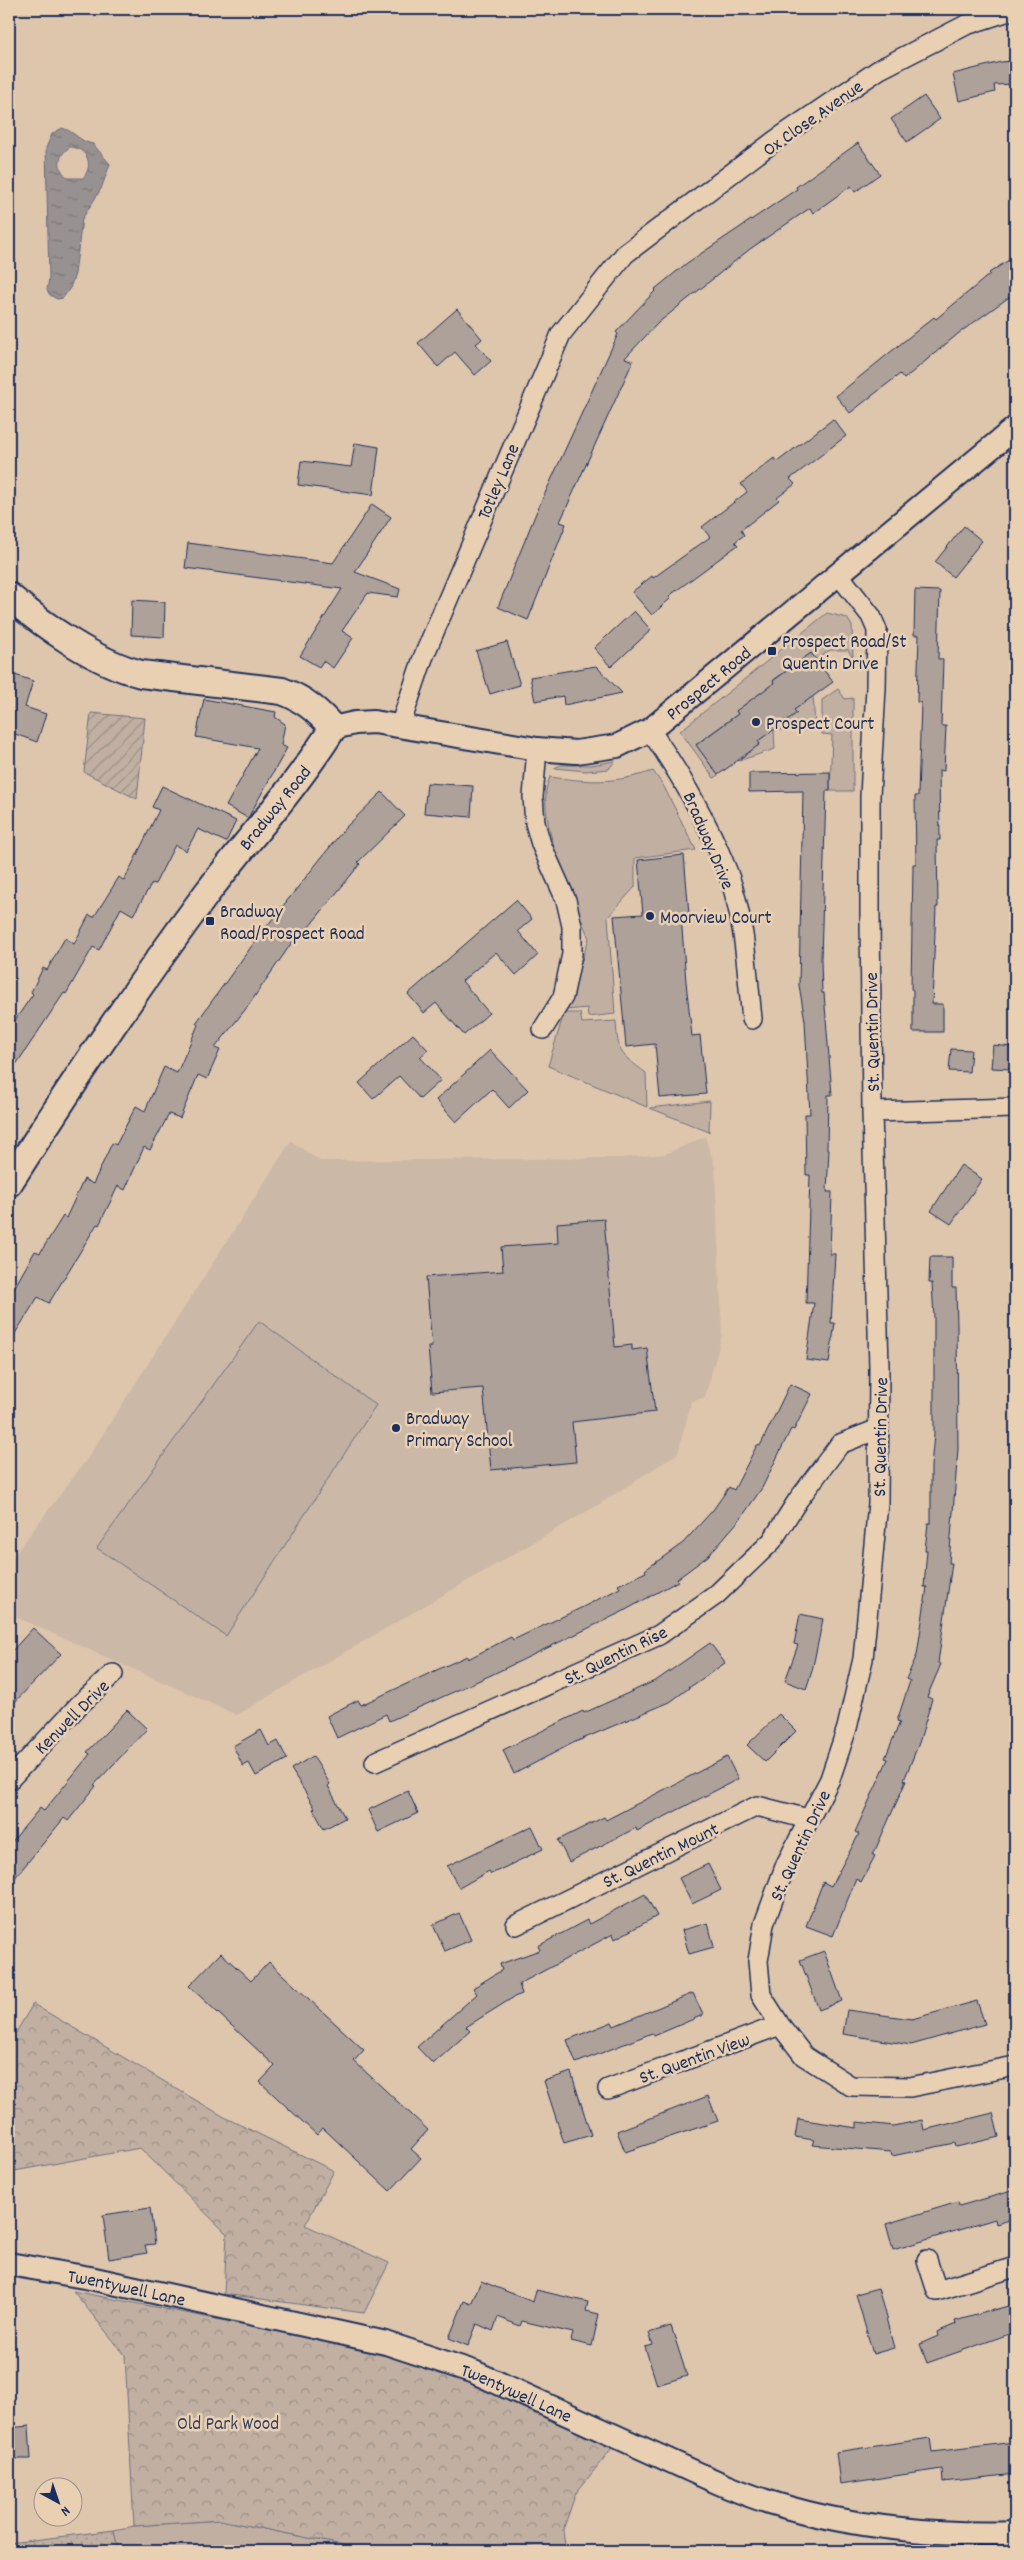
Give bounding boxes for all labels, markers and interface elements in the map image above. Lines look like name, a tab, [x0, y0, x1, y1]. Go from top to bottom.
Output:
street label: Ox Close Avenue	[758, 75, 870, 165]
street label: Totley Lane	[472, 440, 528, 525]
place label: Prospect Road/St Quentin Drive	[782, 630, 907, 679]
street label: Prospect Road	[661, 641, 759, 728]
marker: Prospect Road/St Quentin Drive	[766, 645, 778, 657]
place label: Prospect Court	[766, 712, 874, 739]
marker: Prospect Court	[750, 716, 762, 728]
street label: Bradway Road	[234, 761, 319, 858]
street label: Bradway Drive	[674, 788, 739, 894]
place label: Bradway Road/Prospect Road	[220, 900, 365, 949]
place label: Moorview Court	[660, 906, 772, 933]
marker: Moorview Court	[644, 910, 656, 922]
marker: Bradway Road/Prospect Road	[204, 915, 216, 927]
street label: St. Quentin Drive	[860, 972, 889, 1092]
street label: St. Quentin Drive	[868, 1377, 897, 1497]
place label: Bradway Primary School	[406, 1407, 513, 1456]
marker: Bradway Primary School	[390, 1422, 402, 1434]
street label: St. Quentin Rise	[560, 1620, 673, 1694]
street label: Kenwell Drive	[30, 1675, 117, 1762]
street label: St. Quentin Drive	[765, 1787, 840, 1906]
street label: St. Quentin Mount	[599, 1817, 724, 1897]
street label: St. Quentin View	[636, 2028, 754, 2093]
street label: Twentywell Lane	[65, 2264, 187, 2316]
street label: Twentywell Lane	[457, 2359, 575, 2432]
park label: Old Park Wood	[177, 2412, 279, 2439]
north arrow	[32, 2478, 82, 2528]
text: N	[56, 2501, 74, 2520]

